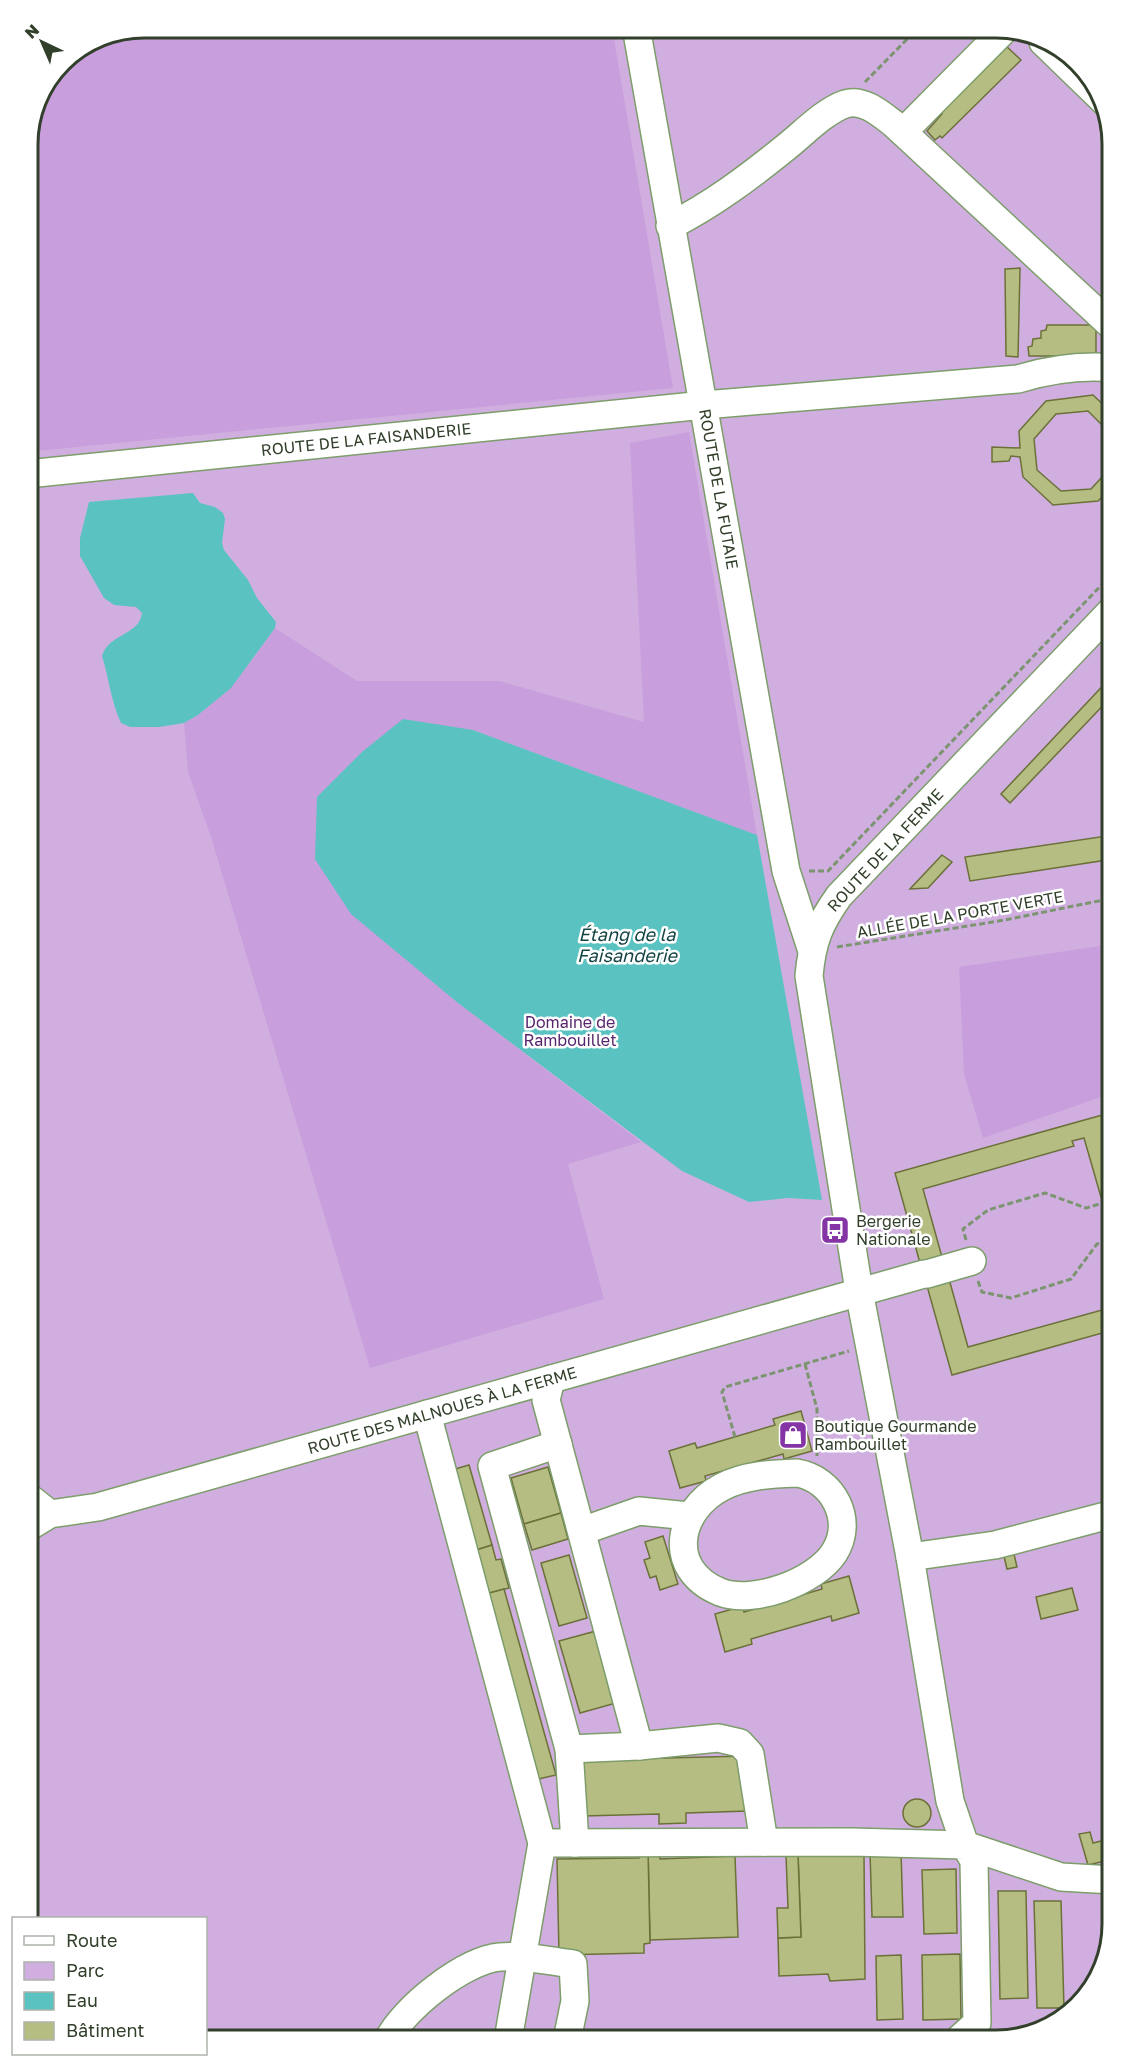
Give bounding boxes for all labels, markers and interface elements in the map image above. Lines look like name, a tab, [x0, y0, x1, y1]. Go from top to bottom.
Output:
north arrow	[12, 12, 72, 72]
text: N	[20, 20, 43, 43]
street label: ROUTE DE LA FUTAIE	[695, 407, 743, 571]
street label: ROUTE DE LA FAISANDERIE	[260, 418, 472, 460]
street label: ROUTE DE LA FERME	[823, 784, 947, 916]
street label: ALLÉE DE LA PORTE VERTE	[855, 886, 1065, 942]
water label: Étang de la Faisanderie	[577, 923, 679, 966]
park label: Domaine de Rambouillet	[523, 1012, 617, 1050]
place label: Bergerie Nationale	[856, 1211, 930, 1249]
bus stop icon: Bergerie Nationale	[819, 1214, 851, 1246]
street label: ROUTE DES MALNOUES À LA FERME	[305, 1362, 579, 1458]
place label: Boutique Gourmande Rambouillet	[814, 1416, 976, 1454]
shop icon: Boutique Gourmande Rambouillet	[777, 1419, 809, 1451]
legend	[12, 1917, 207, 2055]
text: Route	[66, 1929, 117, 1951]
text: Parc	[66, 1959, 105, 1981]
text: Eau	[66, 1989, 98, 2011]
text: Bâtiment	[66, 2019, 145, 2041]

